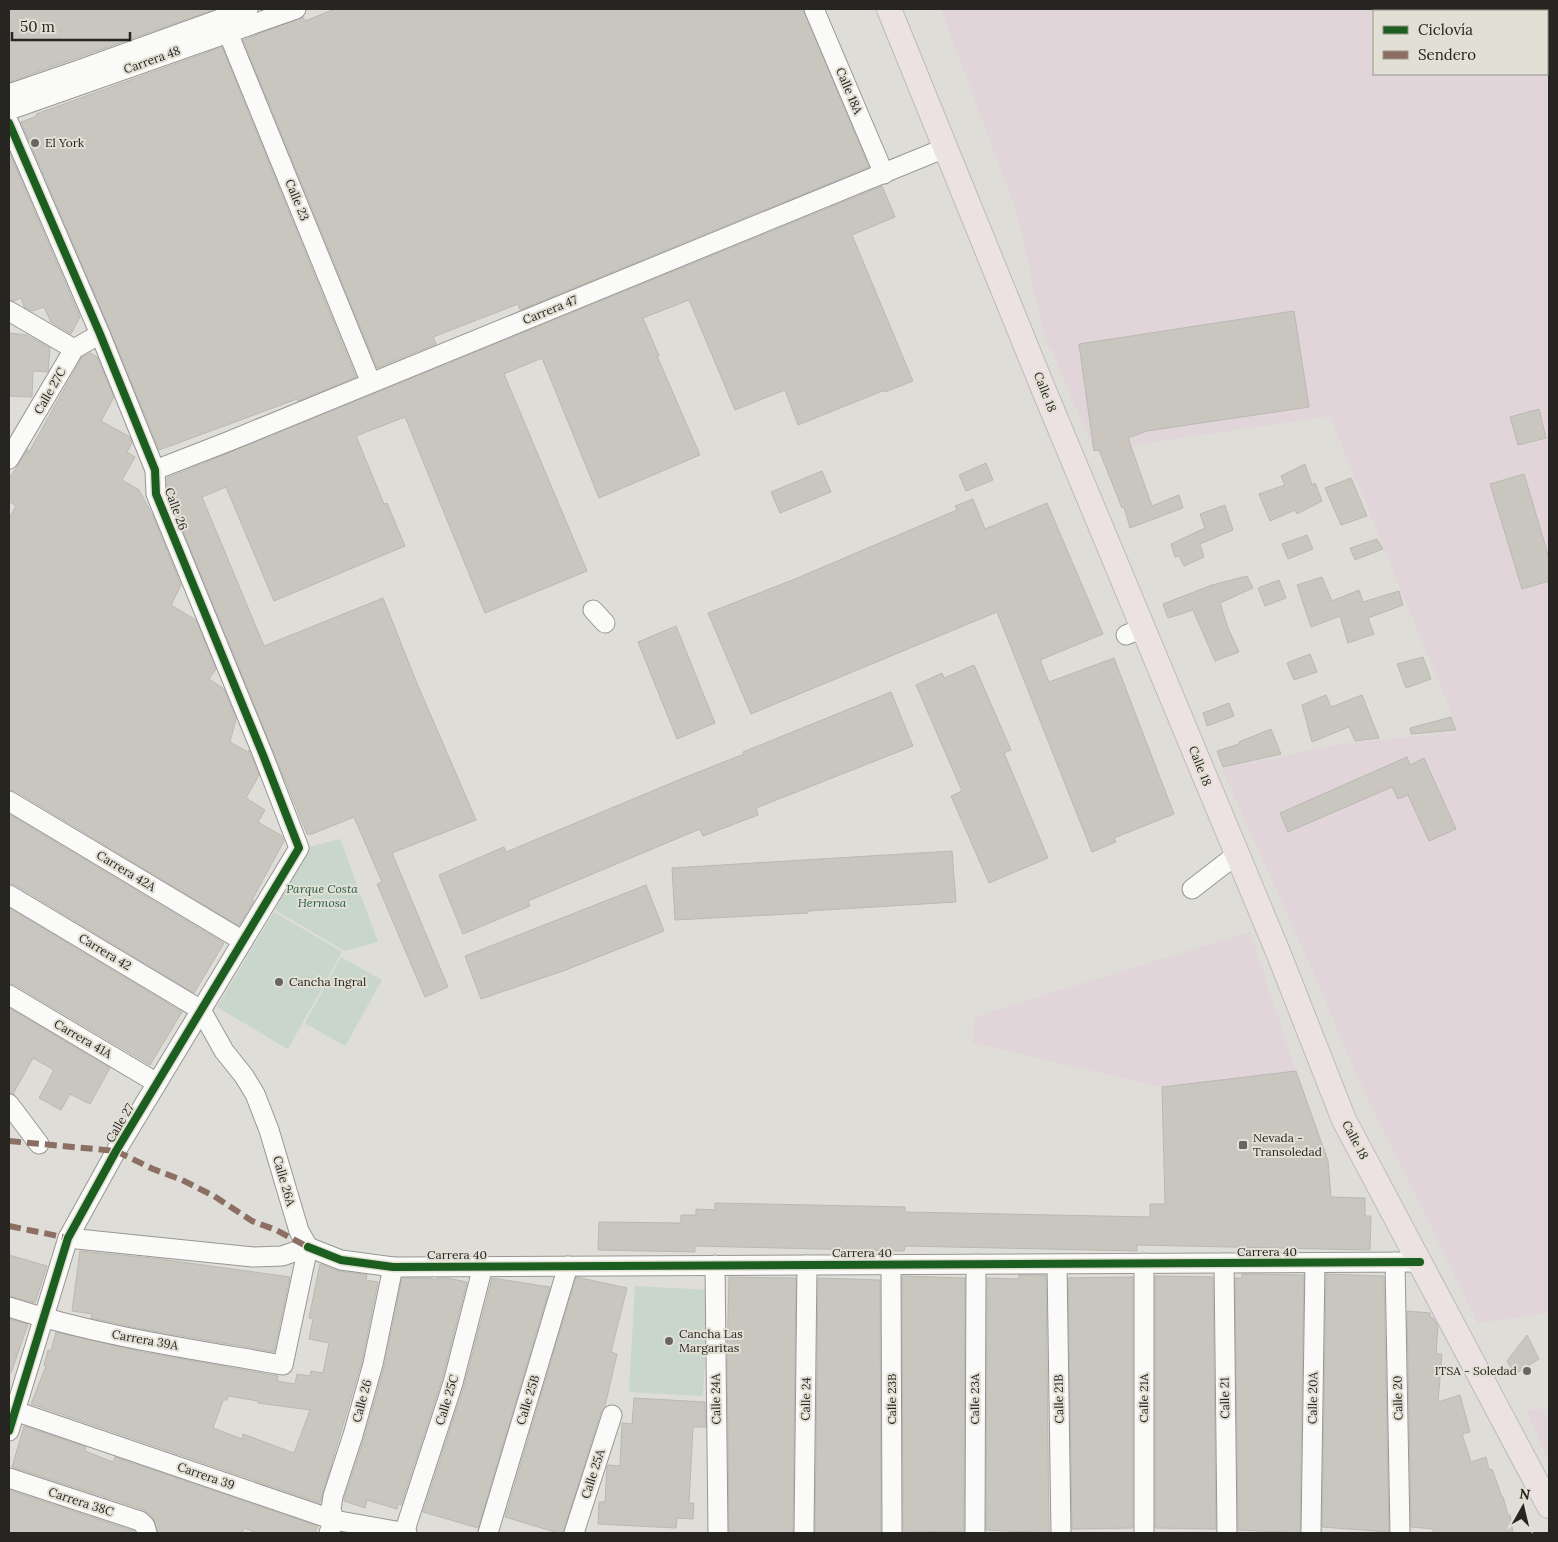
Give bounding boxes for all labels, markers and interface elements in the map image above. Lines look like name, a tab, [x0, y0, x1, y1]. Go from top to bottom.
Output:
scale bar	[12, 10, 130, 42]
legend	[1373, 10, 1548, 75]
text: 50 m	[20, 17, 55, 36]
text: Ciclovía	[1418, 20, 1473, 39]
street label: Carrera 48	[121, 42, 182, 77]
text: Sendero	[1418, 45, 1476, 64]
street label: Calle 18A	[833, 65, 866, 117]
place label: El York	[45, 135, 85, 150]
marker: El York	[29, 137, 41, 149]
street label: Calle 23	[282, 177, 313, 223]
street label: Carrera 47	[520, 292, 580, 327]
street label: Calle 27C	[30, 364, 69, 417]
street label: Calle 18	[1031, 370, 1060, 414]
street label: Calle 26	[162, 486, 191, 532]
street label: Calle 18	[1186, 744, 1215, 788]
street label: Carrera 42A	[94, 847, 159, 894]
park label: Parque Costa Hermosa	[286, 881, 358, 910]
street label: Carrera 42	[76, 930, 134, 973]
place label: Cancha Ingral	[289, 974, 366, 989]
marker: Cancha Ingral	[273, 976, 285, 988]
street label: Carrera 41A	[52, 1016, 115, 1061]
street label: Calle 27	[102, 1100, 137, 1145]
street label: Calle 18	[1339, 1118, 1372, 1162]
place label: Nevada - Transoledad	[1253, 1130, 1322, 1159]
marker: Nevada - Transoledad	[1237, 1139, 1249, 1151]
street label: Calle 26A	[270, 1154, 299, 1208]
street label: Carrera 40	[1237, 1244, 1297, 1259]
street label: Carrera 40	[832, 1245, 892, 1260]
street label: Carrera 40	[427, 1247, 487, 1262]
street label: Carrera 39A	[111, 1326, 180, 1353]
place label: Cancha Las Margaritas	[679, 1326, 743, 1355]
marker: Cancha Las Margaritas	[663, 1335, 675, 1347]
place label: ITSA - Soledad	[1435, 1363, 1517, 1378]
marker: ITSA - Soledad	[1521, 1365, 1533, 1377]
street label: Calle 20A	[1305, 1371, 1320, 1424]
street label: Calle 25C	[432, 1372, 461, 1427]
street label: Calle 25B	[513, 1373, 542, 1427]
street label: Calle 24A	[708, 1373, 723, 1425]
street label: Calle 23B	[884, 1373, 899, 1425]
street label: Calle 23A	[967, 1373, 982, 1425]
street label: Calle 21A	[1136, 1373, 1151, 1423]
street label: Calle 21B	[1051, 1374, 1066, 1424]
street label: Calle 20	[1390, 1376, 1405, 1420]
street label: Calle 24	[798, 1377, 813, 1421]
street label: Calle 21	[1217, 1377, 1232, 1419]
street label: Calle 26	[349, 1378, 374, 1424]
street label: Calle 25A	[577, 1447, 608, 1501]
street label: Carrera 39	[176, 1459, 237, 1492]
north arrow	[1498, 1482, 1548, 1532]
street label: Carrera 38C	[47, 1484, 116, 1519]
text: N	[1518, 1484, 1532, 1504]

